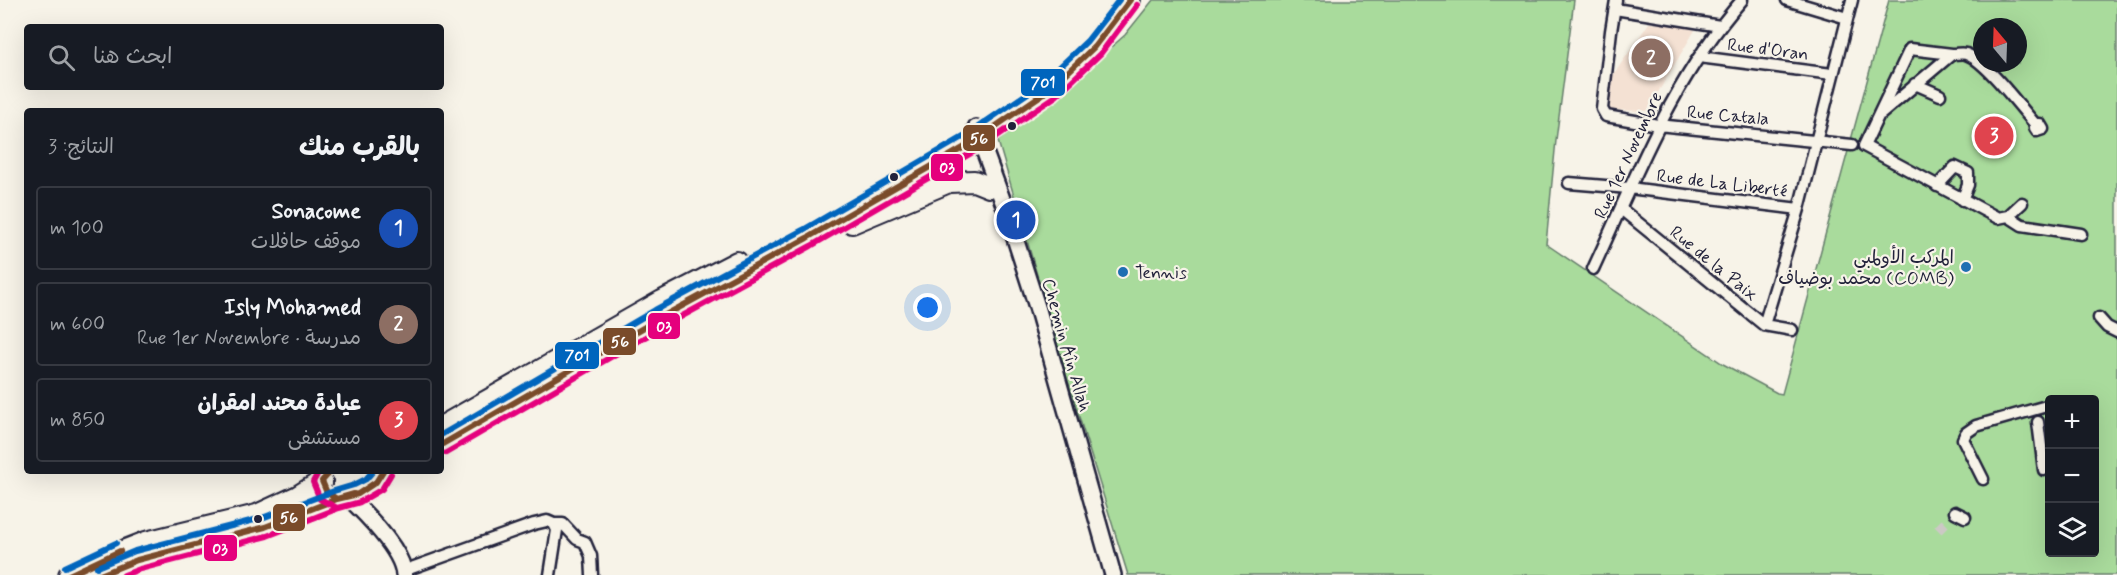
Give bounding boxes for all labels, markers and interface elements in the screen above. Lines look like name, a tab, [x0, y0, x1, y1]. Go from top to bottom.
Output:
north arrow	[1973, 18, 2027, 72]
search box	[24, 24, 444, 90]
street label: Rue d'Oran	[1726, 33, 1810, 67]
pin: 2	[1632, 36, 1670, 80]
icon: search	[45, 41, 78, 74]
text: ابحث هنا	[93, 43, 173, 71]
line badge: 701	[1020, 68, 1066, 97]
text: 701	[1030, 73, 1056, 94]
street label: Rue 1er Novembre	[1589, 88, 1669, 223]
street label: Rue Catala	[1686, 100, 1770, 132]
pin: 3	[1974, 114, 2014, 158]
unlabelled marker	[1006, 120, 1018, 132]
line badge: 56	[962, 124, 996, 152]
text: 56	[970, 129, 988, 150]
text: بالقرب منك	[299, 131, 420, 165]
text: النتائج: 3	[48, 134, 114, 161]
line badge: 03	[930, 153, 964, 182]
text: 03	[939, 158, 955, 179]
street label: Rue de La Liberté	[1655, 164, 1789, 204]
unlabelled marker	[888, 171, 900, 183]
text: Sonacome	[271, 198, 361, 226]
pin: 1	[996, 198, 1036, 242]
text: 100 m	[50, 215, 104, 242]
text: 1	[394, 215, 403, 242]
street label: Rue de la Paix	[1664, 221, 1762, 307]
text: موقف حافلات	[251, 229, 361, 256]
place label: المركب الأولمبي محمد بوضياف (COMB)	[1778, 245, 1955, 291]
marker: المركب الأولمبي محمد بوضياف (COMB)	[1959, 260, 1973, 274]
place label: Tennis	[1135, 261, 1187, 285]
marker: Tennis	[1116, 265, 1130, 279]
street label: Chemin Aîn Allah	[1036, 276, 1097, 415]
your location	[913, 293, 942, 322]
text: Isly Mohamed	[224, 294, 361, 322]
text: 600 m	[50, 311, 105, 338]
text: 2	[394, 311, 403, 338]
line badge: 03	[647, 312, 681, 340]
text: 03	[656, 317, 672, 338]
text: مدرسة · Rue 1er Novembre	[137, 325, 361, 352]
line badge: 56	[602, 327, 637, 356]
text: 56	[611, 332, 629, 353]
line badge: 701	[554, 341, 600, 370]
text: 701	[564, 346, 590, 367]
text: عيادة محند امقران	[198, 390, 361, 418]
map controls	[2045, 395, 2099, 557]
button: +	[2045, 395, 2099, 449]
text: 850 m	[50, 407, 105, 434]
text: 3	[394, 407, 403, 434]
text: مستشفى	[288, 425, 361, 452]
button: −	[2045, 449, 2099, 503]
line badge: 56	[272, 503, 306, 532]
button: layers	[2045, 503, 2099, 557]
text: 56	[280, 508, 298, 529]
unlabelled marker	[252, 513, 264, 525]
line badge: 03	[203, 534, 238, 562]
text: 03	[212, 539, 228, 560]

